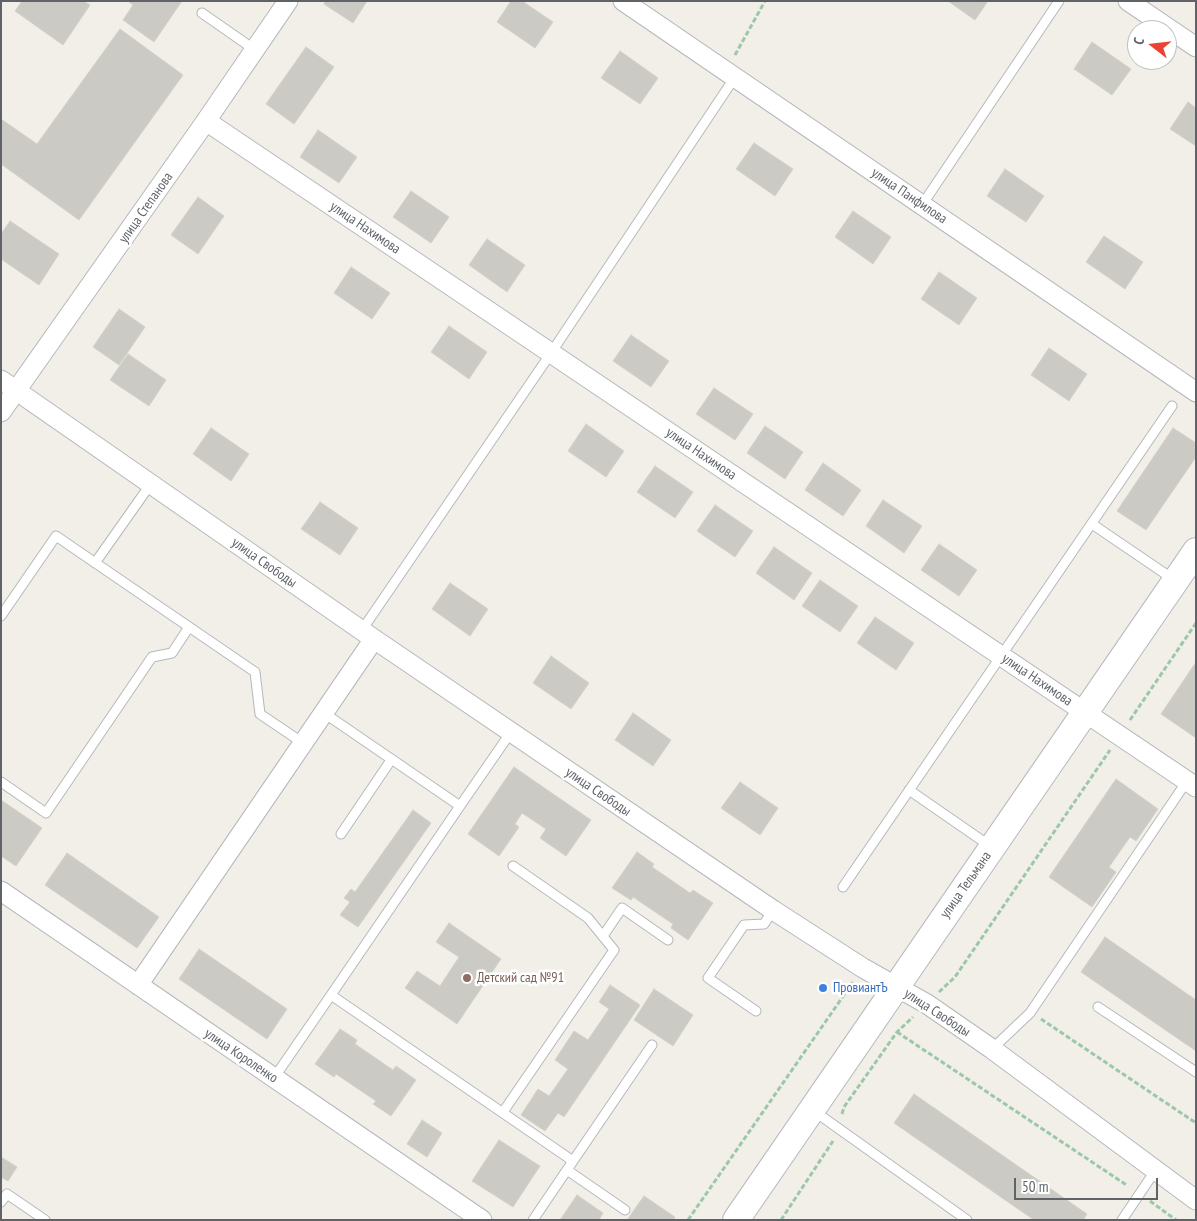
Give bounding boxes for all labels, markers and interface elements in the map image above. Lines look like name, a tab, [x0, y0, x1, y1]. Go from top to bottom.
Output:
north arrow	[1127, 20, 1177, 70]
text: С	[1129, 36, 1148, 47]
street label: улица Панфилова	[868, 165, 950, 227]
street label: улица Степанова	[115, 169, 177, 247]
street label: улица Нахимова	[327, 198, 403, 258]
street label: улица Нахимова	[663, 424, 739, 484]
street label: улица Свободы	[228, 534, 300, 592]
street label: улица Нахимова	[999, 650, 1075, 710]
street label: улица Свободы	[562, 764, 634, 820]
street label: улица Тельмана	[937, 848, 995, 922]
place label: Детский сад №91	[477, 970, 564, 986]
marker: Детский сад №91	[461, 972, 473, 984]
place label: ПровиантЪ	[833, 980, 888, 996]
marker: ПровиантЪ	[817, 982, 829, 994]
street label: улица Свободы	[901, 985, 973, 1041]
street label: улица Короленко	[201, 1025, 281, 1087]
scale bar	[1017, 1168, 1161, 1200]
text: 50 m	[1022, 1177, 1048, 1196]

